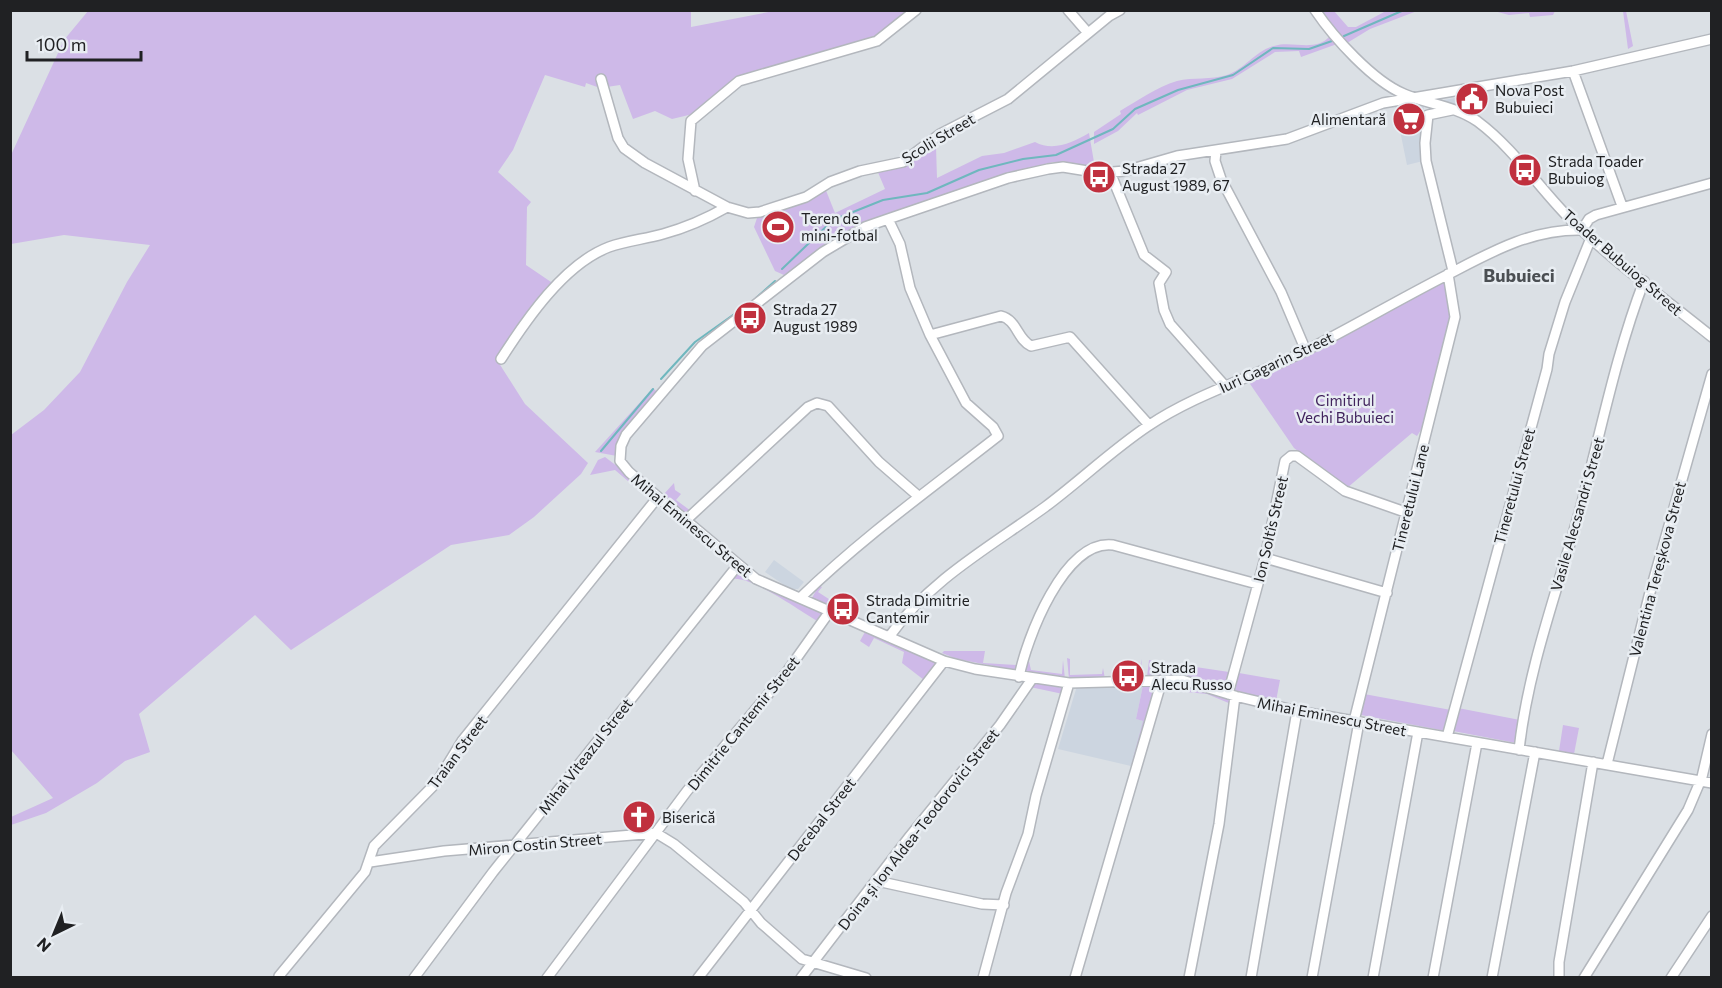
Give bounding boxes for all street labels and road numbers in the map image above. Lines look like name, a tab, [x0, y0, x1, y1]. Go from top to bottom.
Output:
street label: Școlii Street	[898, 109, 979, 169]
street label: Toader Bubuiog Street	[1560, 205, 1686, 319]
street label: Iuri Gagarin Street	[1216, 328, 1336, 396]
street label: Tineretului Street	[1490, 426, 1538, 546]
street label: Vasile Alecsandri Street	[1546, 435, 1608, 593]
street label: Tineretului Lane	[1388, 442, 1432, 553]
street label: Mihai Eminescu Street	[628, 469, 756, 581]
street label: Ion Soltîs Street	[1249, 474, 1291, 584]
street label: Valentina Tereșkova Street	[1625, 479, 1691, 659]
street label: Dimitrie Cantemir Street	[683, 652, 803, 794]
street label: Mihai Eminescu Street	[1256, 693, 1408, 739]
street label: Mihai Viteazul Street	[534, 694, 636, 818]
street label: Traian Street	[423, 712, 491, 792]
street label: Doina și Ion Aldea-Teodorovici Street	[834, 725, 1004, 935]
street label: Decebal Street	[783, 774, 859, 864]
street label: Miron Costin Street	[467, 829, 603, 859]

